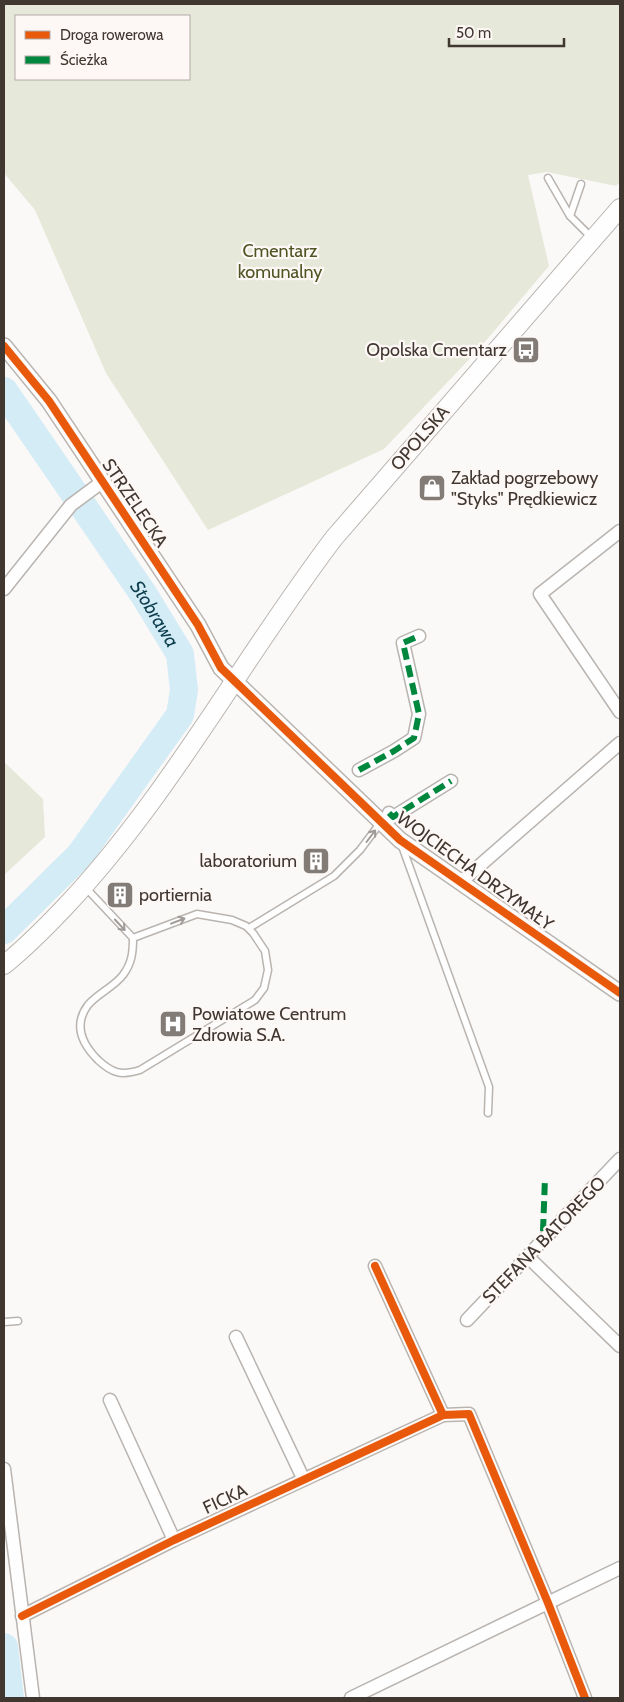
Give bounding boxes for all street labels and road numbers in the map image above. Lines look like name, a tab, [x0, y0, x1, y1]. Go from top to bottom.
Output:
street label: OPOLSKA	[386, 401, 454, 475]
street label: STRZELECKA	[97, 455, 173, 551]
street label: WOJCIECHA DRZYMAŁY	[392, 807, 558, 936]
street label: STEFANA BATOREGO	[478, 1172, 610, 1308]
street label: FICKA	[199, 1479, 251, 1519]

